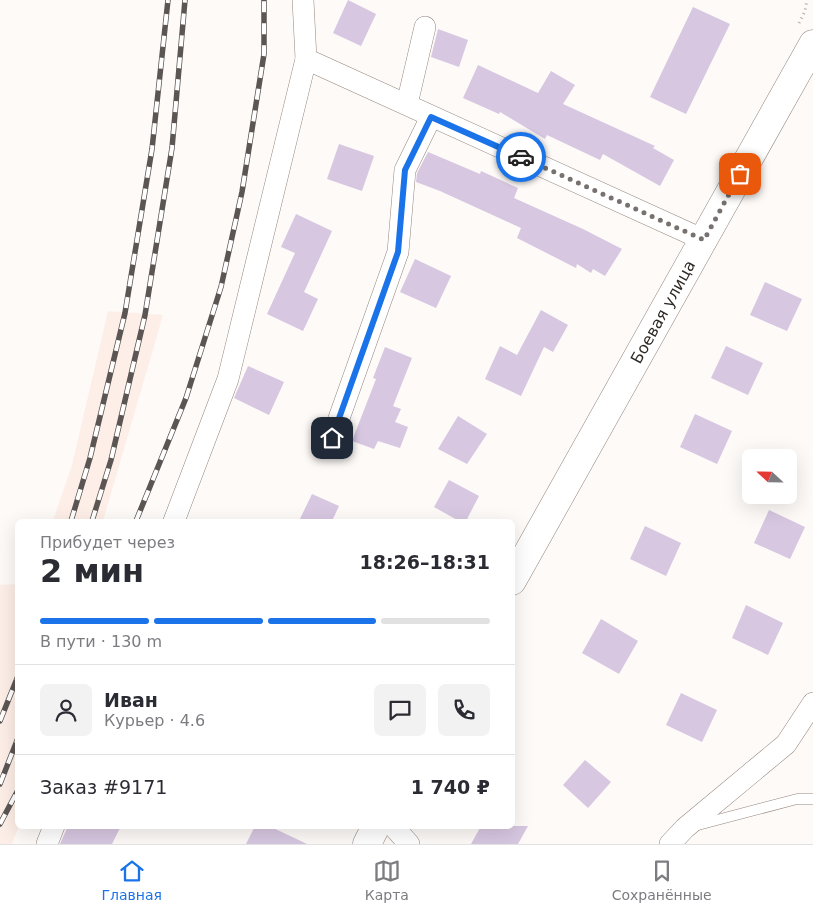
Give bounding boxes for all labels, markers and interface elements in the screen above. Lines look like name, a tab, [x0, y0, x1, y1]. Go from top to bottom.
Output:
courier	[496, 132, 546, 182]
icon: car	[507, 143, 535, 171]
pin	[719, 153, 761, 195]
icon: bag	[726, 160, 754, 188]
street label: Боевая улица	[627, 257, 699, 367]
pin	[311, 417, 353, 459]
icon: home	[318, 424, 346, 452]
north arrow	[742, 449, 798, 504]
map controls	[742, 449, 797, 504]
text: Прибудет через	[40, 533, 175, 552]
text: 18:26–18:31	[360, 551, 490, 573]
text: 2 мин	[40, 552, 144, 590]
text: В пути · 130 m	[40, 632, 162, 651]
button: person	[40, 684, 92, 736]
button: chat	[374, 684, 426, 736]
button: phone	[438, 684, 490, 736]
text: Иван	[104, 689, 158, 711]
text: Курьер · 4.6	[104, 711, 205, 730]
text: Заказ #9171	[40, 776, 167, 798]
text: 1 740 ₽	[411, 776, 490, 798]
tab: Главная	[101, 857, 162, 903]
tab: Карта	[365, 857, 409, 903]
tab: Сохранённые	[612, 857, 712, 903]

